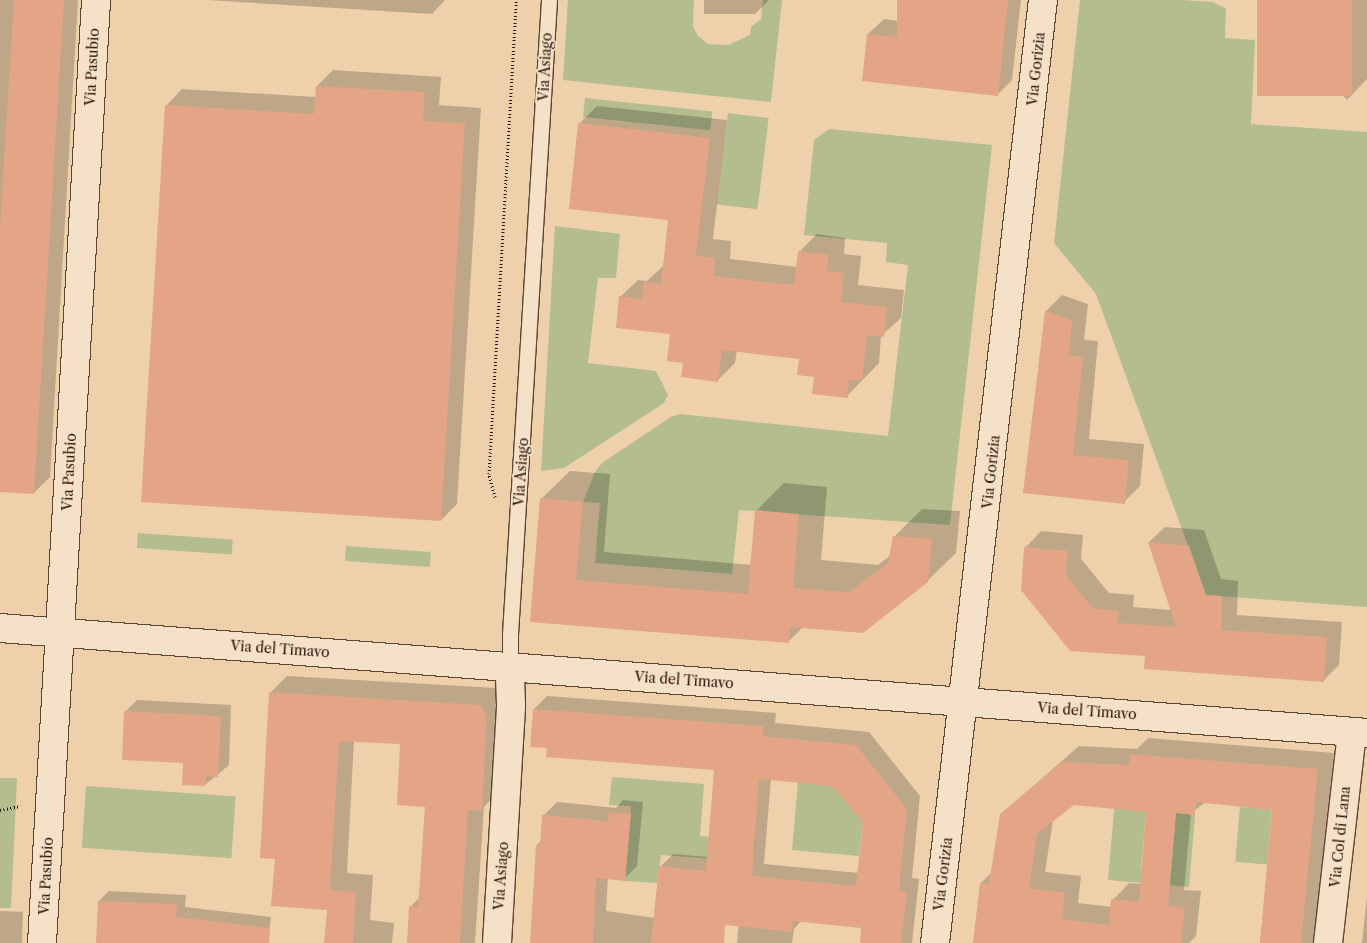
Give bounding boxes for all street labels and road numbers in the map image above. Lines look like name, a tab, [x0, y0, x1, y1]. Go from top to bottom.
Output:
street label: Via Pasubio	[82, 28, 102, 106]
street label: Via Gorizia	[1024, 31, 1048, 107]
street label: Via Asiago	[535, 32, 555, 102]
street label: Via Pasubio	[59, 433, 79, 511]
street label: Via Gorizia	[979, 434, 1003, 510]
street label: Via Asiago	[510, 437, 532, 507]
street label: Via del Timavo	[229, 637, 331, 661]
street label: Via del Timavo	[633, 668, 735, 692]
street label: Via del Timavo	[1036, 699, 1138, 723]
street label: Via Col di Lana	[1326, 785, 1354, 889]
street label: Via Gorizia	[930, 836, 956, 912]
street label: Via Pasubio	[36, 837, 56, 915]
street label: Via Asiago	[490, 841, 512, 911]

